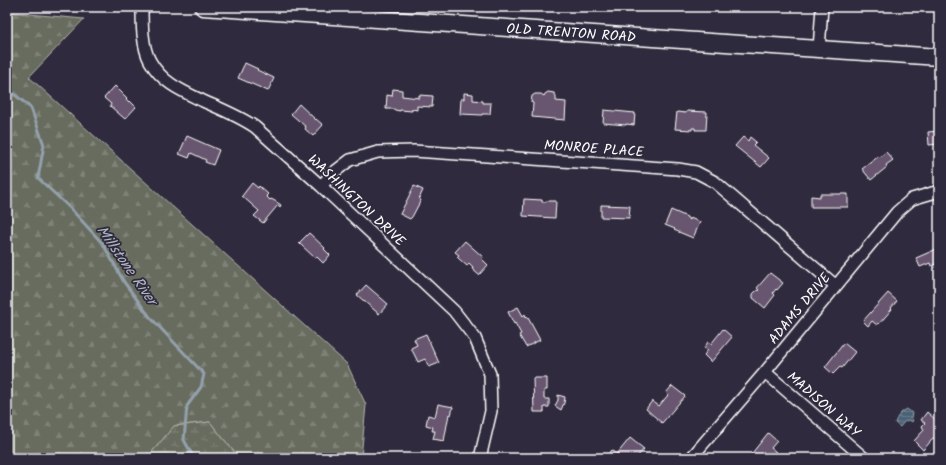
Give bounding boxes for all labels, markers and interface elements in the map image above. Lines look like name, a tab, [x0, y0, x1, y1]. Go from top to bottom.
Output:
street label: OLD TRENTON ROAD	[506, 18, 637, 49]
street label: MONROE PLACE	[543, 135, 645, 164]
street label: WASHINGTON DRIVE	[302, 149, 411, 253]
water label: Millstone River	[90, 221, 164, 313]
street label: ADAMS DRIVE	[763, 268, 837, 349]
street label: MADISON WAY	[782, 366, 866, 444]

